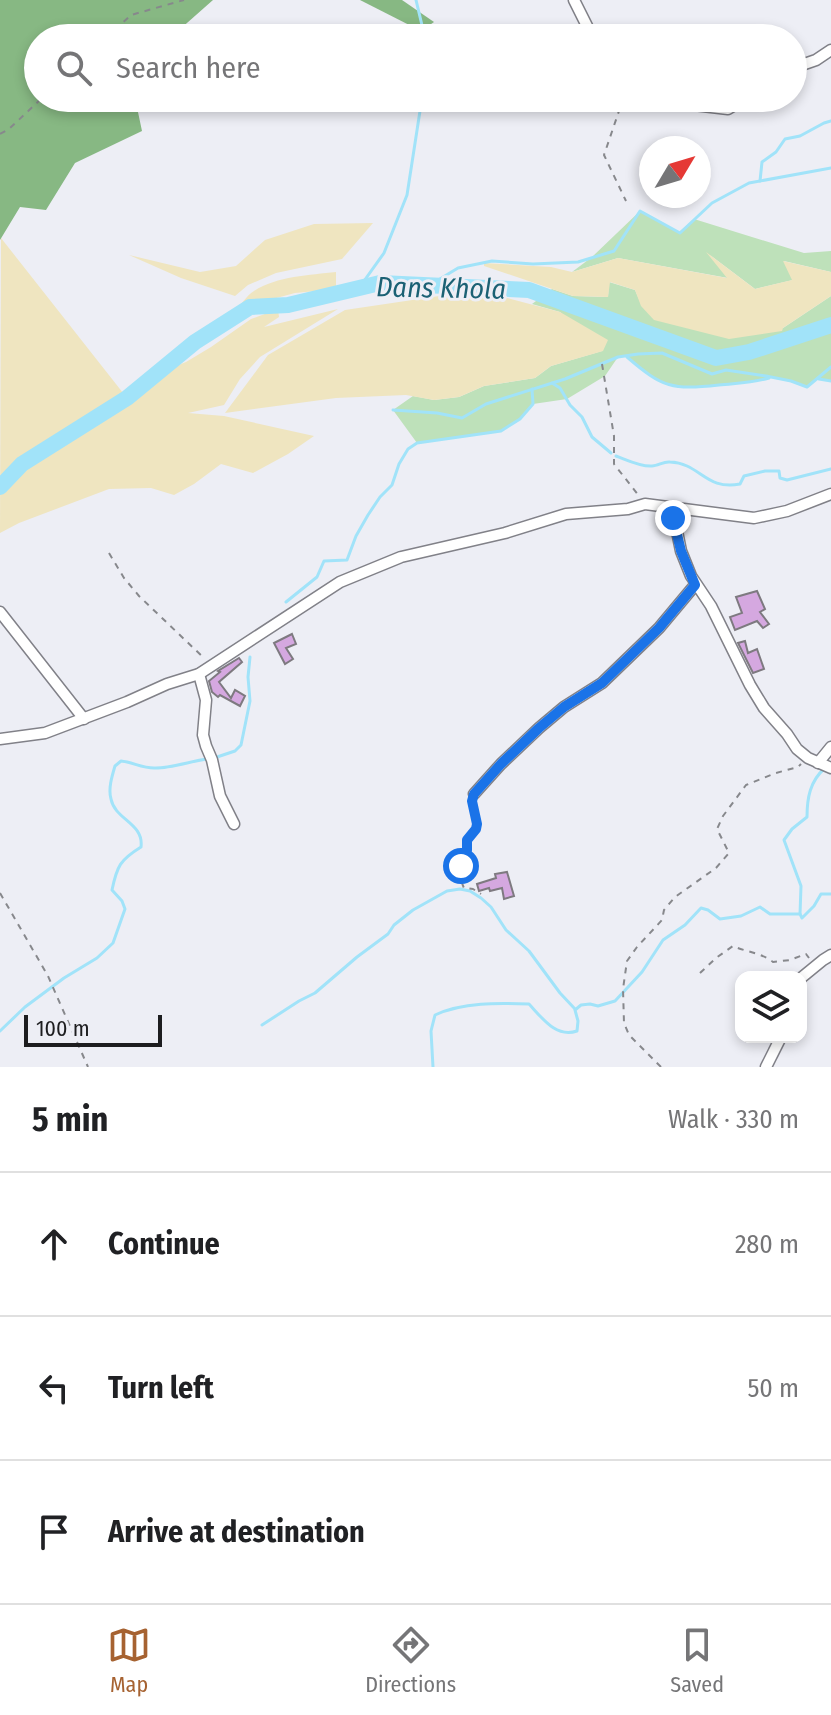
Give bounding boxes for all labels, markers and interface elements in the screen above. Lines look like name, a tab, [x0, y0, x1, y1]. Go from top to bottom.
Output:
search box	[24, 24, 807, 112]
icon: search	[52, 46, 96, 90]
text: Search here	[116, 50, 261, 86]
north arrow	[639, 136, 711, 208]
water label: Dans Khola	[376, 270, 506, 306]
route end	[655, 500, 691, 536]
route start	[443, 848, 479, 884]
map controls	[735, 971, 807, 1043]
button: layers	[735, 971, 807, 1043]
scale bar	[24, 1011, 162, 1047]
text: 100 m	[36, 1015, 90, 1042]
text: 5 min	[32, 1099, 108, 1140]
text: Walk · 330 m	[668, 1104, 799, 1135]
icon: ahead	[32, 1222, 76, 1266]
text: Continue	[108, 1226, 220, 1262]
text: 280 m	[735, 1229, 799, 1260]
icon: left	[32, 1366, 76, 1410]
text: Turn left	[108, 1370, 214, 1406]
text: 50 m	[747, 1373, 799, 1404]
icon: arrive	[32, 1510, 76, 1554]
text: Arrive at destination	[108, 1514, 365, 1550]
tab: Map	[107, 1623, 151, 1698]
tab: Directions	[365, 1623, 456, 1698]
tab: Saved	[670, 1623, 724, 1698]

